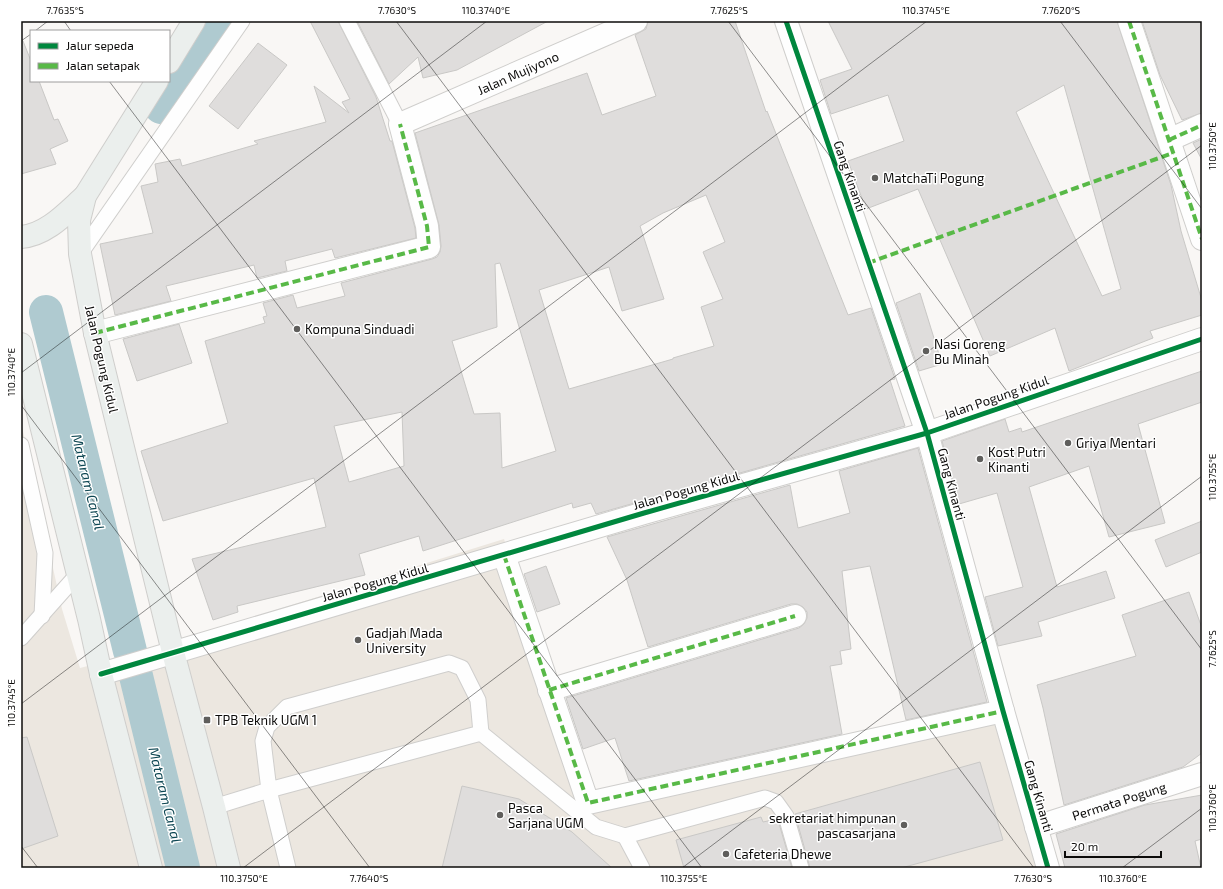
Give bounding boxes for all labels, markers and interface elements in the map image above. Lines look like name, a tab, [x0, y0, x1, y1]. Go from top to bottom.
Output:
text: 7.7635°S	[46, 4, 84, 16]
text: 7.7630°S	[378, 4, 417, 16]
text: 110.3740°E	[462, 4, 511, 16]
text: 7.7625°S	[710, 4, 748, 16]
text: 110.3745°E	[902, 4, 950, 16]
text: 7.7620°S	[1042, 4, 1081, 16]
legend	[30, 30, 170, 82]
text: Jalur sepeda	[66, 38, 134, 52]
street label: Jalan Mujiyono	[475, 48, 561, 98]
text: Jalan setapak	[66, 58, 140, 72]
text: 110.3750°E	[1206, 122, 1218, 170]
street label: Gang Kinanti	[830, 138, 870, 214]
place label: MatchaTi Pogung	[883, 170, 984, 186]
marker: MatchaTi Pogung	[870, 173, 880, 183]
street label: Jalan Pogung Kidul	[82, 304, 122, 415]
place label: Kompuna Sinduadi	[305, 321, 415, 337]
marker: Kompuna Sinduadi	[292, 324, 302, 334]
place label: Nasi Goreng Bu Minah	[934, 336, 1005, 367]
marker: Nasi Goreng Bu Minah	[921, 346, 931, 356]
text: 110.3740°E	[5, 347, 17, 396]
street label: Jalan Pogung Kidul	[941, 371, 1051, 422]
water label: Mataram Canal	[68, 432, 109, 532]
place label: Griya Mentari	[1076, 435, 1156, 451]
marker: Griya Mentari	[1063, 438, 1073, 448]
place label: Kost Putri Kinanti	[988, 444, 1046, 475]
street label: Gang Kinanti	[935, 446, 969, 522]
text: 110.3755°E	[1206, 453, 1218, 500]
marker: Kost Putri Kinanti	[975, 454, 985, 464]
street label: Jalan Pogung Kidul	[631, 467, 741, 513]
street label: Jalan Pogung Kidul	[320, 559, 430, 605]
place label: Gadjah Mada University	[366, 625, 443, 656]
text: 7.7625°S	[1206, 630, 1218, 668]
marker: Gadjah Mada University	[353, 635, 363, 645]
text: 110.3745°E	[5, 679, 17, 727]
place label: TPB Teknik UGM 1	[215, 712, 317, 728]
marker: TPB Teknik UGM 1	[202, 715, 212, 725]
water label: Mataram Canal	[145, 745, 186, 845]
street label: Gang Kinanti	[1021, 758, 1057, 834]
street label: Permata Pogung	[1070, 778, 1168, 824]
text: 110.3760°E	[1206, 784, 1218, 832]
place label: Pasca Sarjana UGM	[508, 800, 584, 831]
marker: Pasca Sarjana UGM	[495, 810, 505, 820]
place label: sekretariat himpunan pascasarjana	[769, 810, 896, 841]
marker: sekretariat himpunan pascasarjana	[899, 820, 909, 830]
scale bar	[1065, 833, 1161, 859]
text: 20 m	[1071, 839, 1098, 853]
place label: Cafeteria Dhewe	[734, 846, 832, 862]
marker: Cafeteria Dhewe	[721, 849, 731, 859]
text: 110.3750°E	[220, 872, 268, 884]
text: 7.7640°S	[350, 872, 389, 884]
text: 110.3755°E	[661, 872, 708, 884]
text: 7.7630°S	[1014, 872, 1053, 884]
text: 110.3760°E	[1099, 872, 1147, 884]

